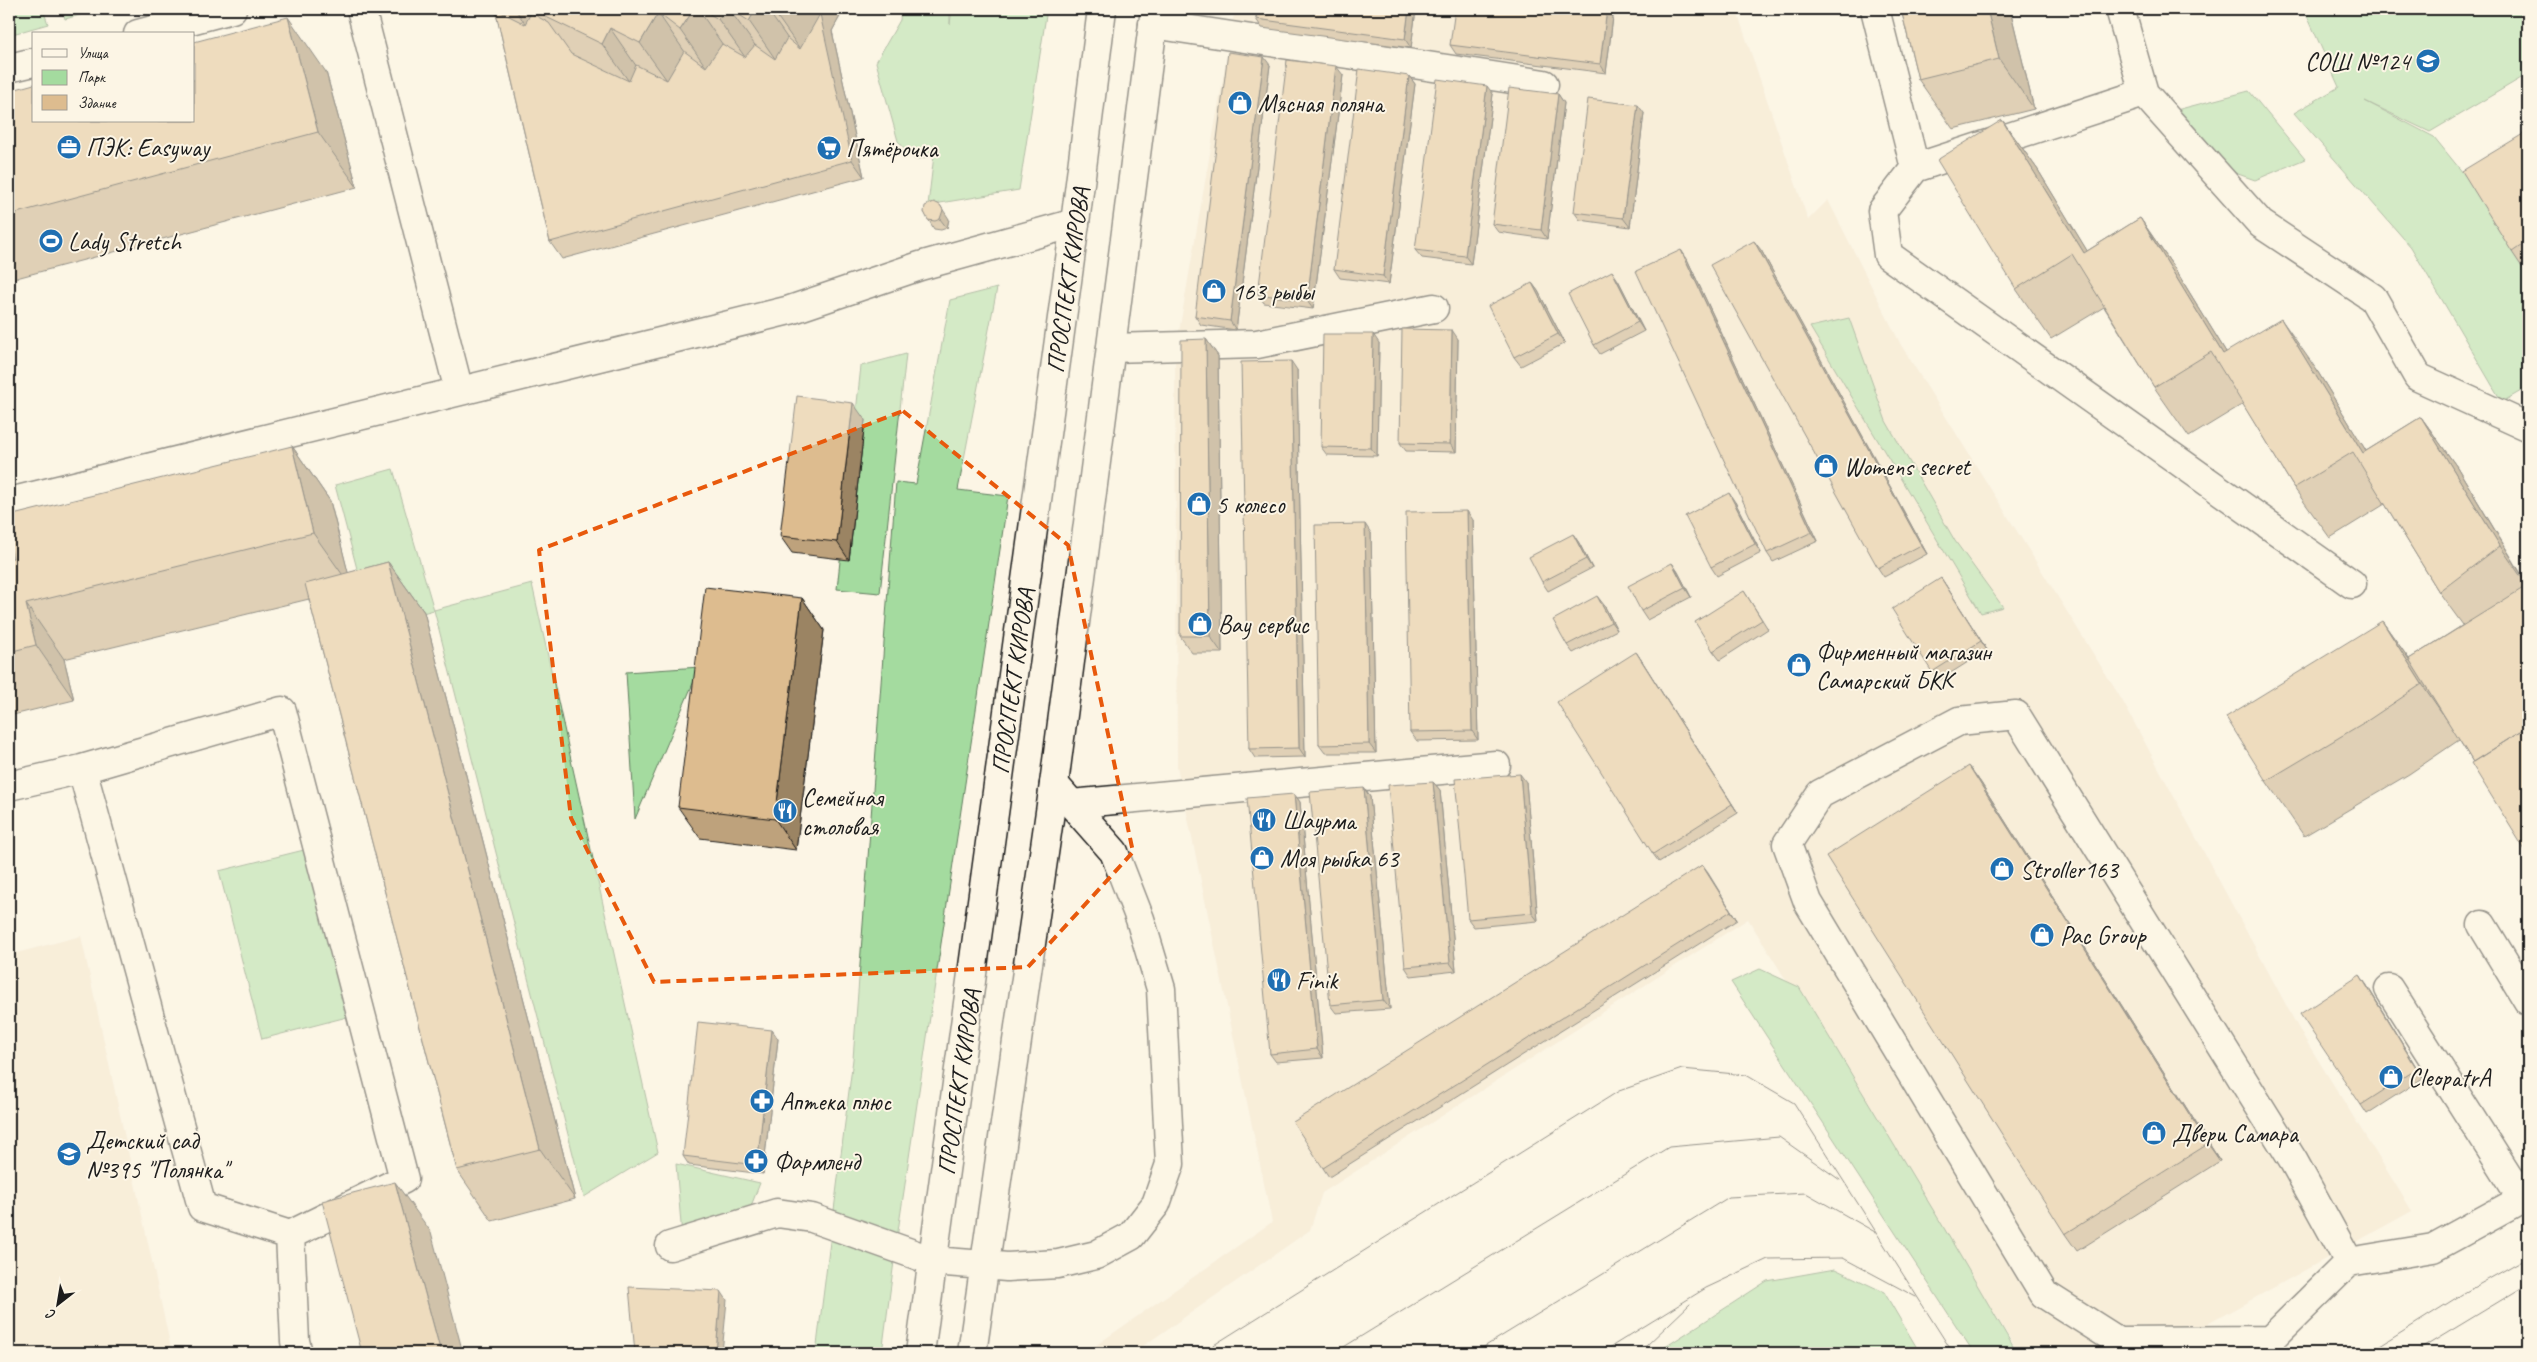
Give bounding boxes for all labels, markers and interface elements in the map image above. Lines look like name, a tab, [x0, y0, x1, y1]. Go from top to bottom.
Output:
legend	[32, 32, 195, 122]
text: Улица	[78, 44, 109, 63]
place label: СОШ №124	[2305, 46, 2413, 78]
school or university icon: СОШ №124	[2415, 48, 2441, 74]
text: Парк	[78, 68, 106, 87]
place label: Мясная поляна	[1258, 88, 1386, 120]
shop icon: Мясная поляна	[1227, 90, 1253, 116]
text: Здание	[78, 94, 117, 113]
place label: ПЭК: Easyway	[86, 132, 212, 164]
place label: Пятёрочка	[846, 133, 940, 165]
office icon: ПЭК: Easyway	[56, 134, 82, 160]
supermarket icon: Пятёрочка	[816, 135, 842, 161]
street label: ПРОСПЕКТ КИРОВА	[1039, 185, 1097, 375]
place label: Lady Stretch	[68, 226, 182, 258]
sports icon: Lady Stretch	[38, 228, 64, 254]
place label: 163 рыбы	[1232, 276, 1315, 308]
shop icon: 163 рыбы	[1201, 278, 1227, 304]
place label: Womens secret	[1844, 451, 1972, 483]
shop icon: Womens secret	[1813, 453, 1839, 479]
place label: 5 колесо	[1216, 489, 1286, 521]
shop icon: 5 колесо	[1186, 491, 1212, 517]
street label: ПРОСПЕКТ КИРОВА	[984, 586, 1042, 776]
place label: Вау сервис	[1218, 609, 1310, 641]
shop icon: Вау сервис	[1187, 611, 1213, 637]
place label: Фирменный магазин Самарский БКК	[1816, 636, 1993, 697]
shop icon: Фирменный магазин Самарский БКК	[1786, 652, 1812, 678]
place label: Семейная столовая	[802, 782, 885, 843]
restaurant icon: Семейная столовая	[772, 798, 798, 824]
place label: Шаурма	[1282, 805, 1358, 837]
restaurant icon: Шаурма	[1251, 807, 1277, 833]
place label: Моя рыбка 63	[1280, 843, 1400, 875]
shop icon: Моя рыбка 63	[1249, 845, 1275, 871]
place label: Stroller163	[2020, 854, 2120, 886]
shop icon: Stroller163	[1989, 856, 2015, 882]
place label: Pac Group	[2060, 920, 2147, 952]
shop icon: Pac Group	[2029, 922, 2055, 948]
place label: Finik	[1296, 965, 1339, 997]
restaurant icon: Finik	[1266, 967, 1292, 993]
street label: ПРОСПЕКТ КИРОВА	[930, 987, 988, 1177]
place label: CleopatrA	[2408, 1062, 2492, 1094]
shop icon: CleopatrA	[2378, 1064, 2404, 1090]
place label: Аптека плюс	[780, 1086, 892, 1118]
pharmacy icon: Аптека плюс	[749, 1088, 775, 1114]
place label: Двери Самара	[2172, 1118, 2300, 1150]
shop icon: Двери Самара	[2141, 1120, 2167, 1146]
place label: Детский сад №395 "Полянка"	[86, 1125, 233, 1186]
school or university icon: Детский сад №395 "Полянка"	[56, 1141, 82, 1167]
place label: Фармленд	[774, 1146, 862, 1178]
pharmacy icon: Фармленд	[743, 1148, 769, 1174]
north arrow	[32, 1280, 82, 1330]
text: С	[42, 1305, 59, 1324]

